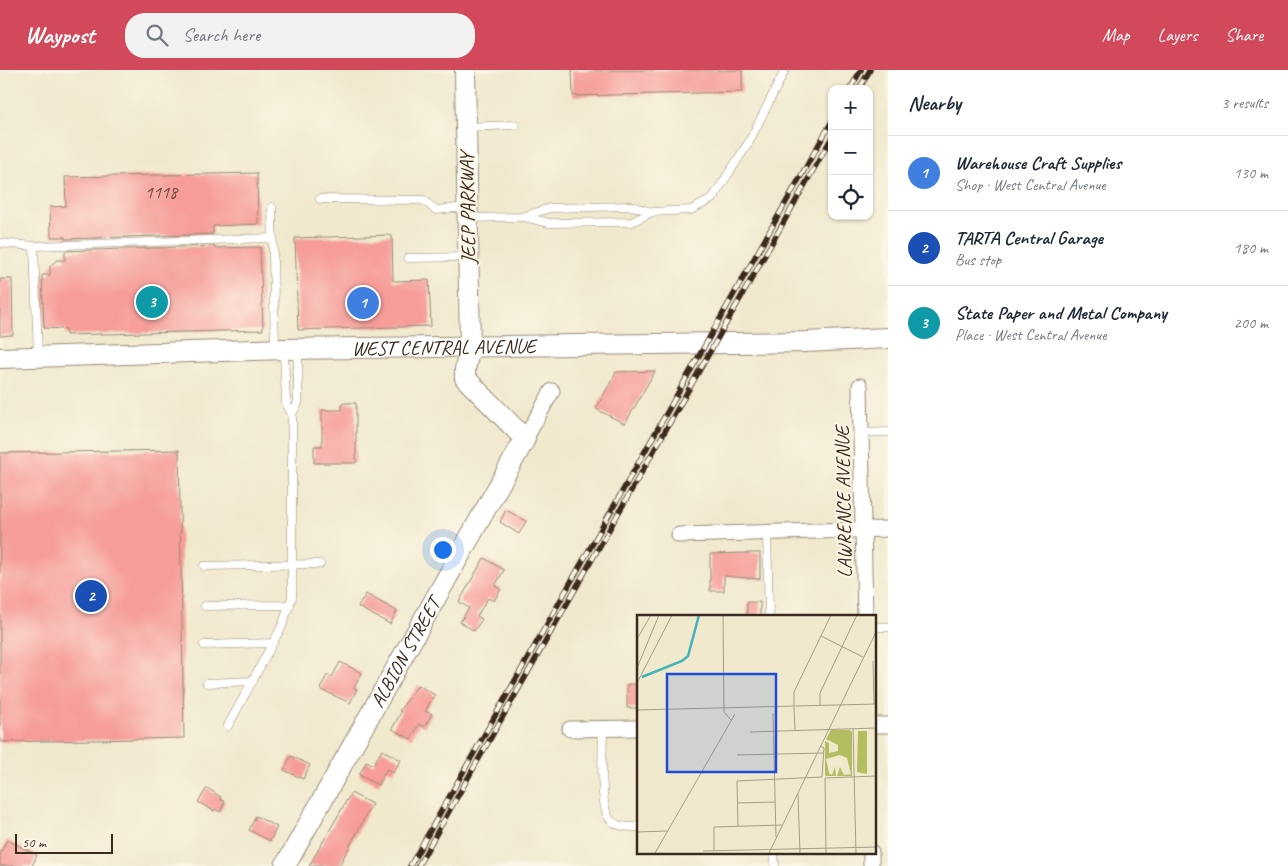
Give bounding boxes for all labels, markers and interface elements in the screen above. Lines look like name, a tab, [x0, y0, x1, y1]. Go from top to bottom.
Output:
search box	[125, 13, 475, 58]
text: Waypost	[25, 20, 95, 50]
icon: search	[143, 21, 171, 49]
text: Search here	[183, 23, 260, 47]
text: Map	[1102, 24, 1130, 46]
text: Layers	[1158, 24, 1197, 46]
text: Share	[1225, 24, 1263, 46]
map controls	[828, 85, 873, 220]
button: +	[828, 85, 873, 130]
text: Nearby	[908, 90, 961, 116]
text: 3 results	[1221, 93, 1268, 113]
button: −	[828, 130, 873, 175]
street label: JEEP PARKWAY	[454, 148, 481, 265]
text: Warehouse Craft Supplies	[955, 151, 1121, 175]
text: 1	[920, 163, 928, 183]
text: 130 m	[1234, 163, 1268, 183]
button: locate	[828, 175, 873, 220]
text: Shop · West Central Avenue	[955, 175, 1106, 195]
house number: 1118	[145, 181, 179, 203]
text: TARTA Central Garage	[955, 226, 1103, 250]
text: 2	[920, 238, 928, 258]
text: 180 m	[1234, 238, 1268, 258]
text: Bus stop	[955, 250, 1001, 270]
pin: 3	[136, 283, 168, 321]
pin: 1	[347, 284, 379, 322]
text: State Paper and Metal Company	[955, 301, 1167, 325]
text: 3	[920, 313, 928, 333]
text: 200 m	[1234, 313, 1268, 333]
text: Place · West Central Avenue	[955, 325, 1106, 345]
street label: WEST CENTRAL AVENUE	[352, 334, 538, 361]
street label: LAWRENCE AVENUE	[830, 424, 857, 578]
your location	[430, 537, 456, 563]
pin: 2	[75, 577, 107, 615]
street label: ALBION STREET	[365, 590, 448, 712]
inset map	[637, 615, 876, 854]
scale bar	[15, 831, 112, 854]
text: 50 m	[22, 834, 46, 851]

